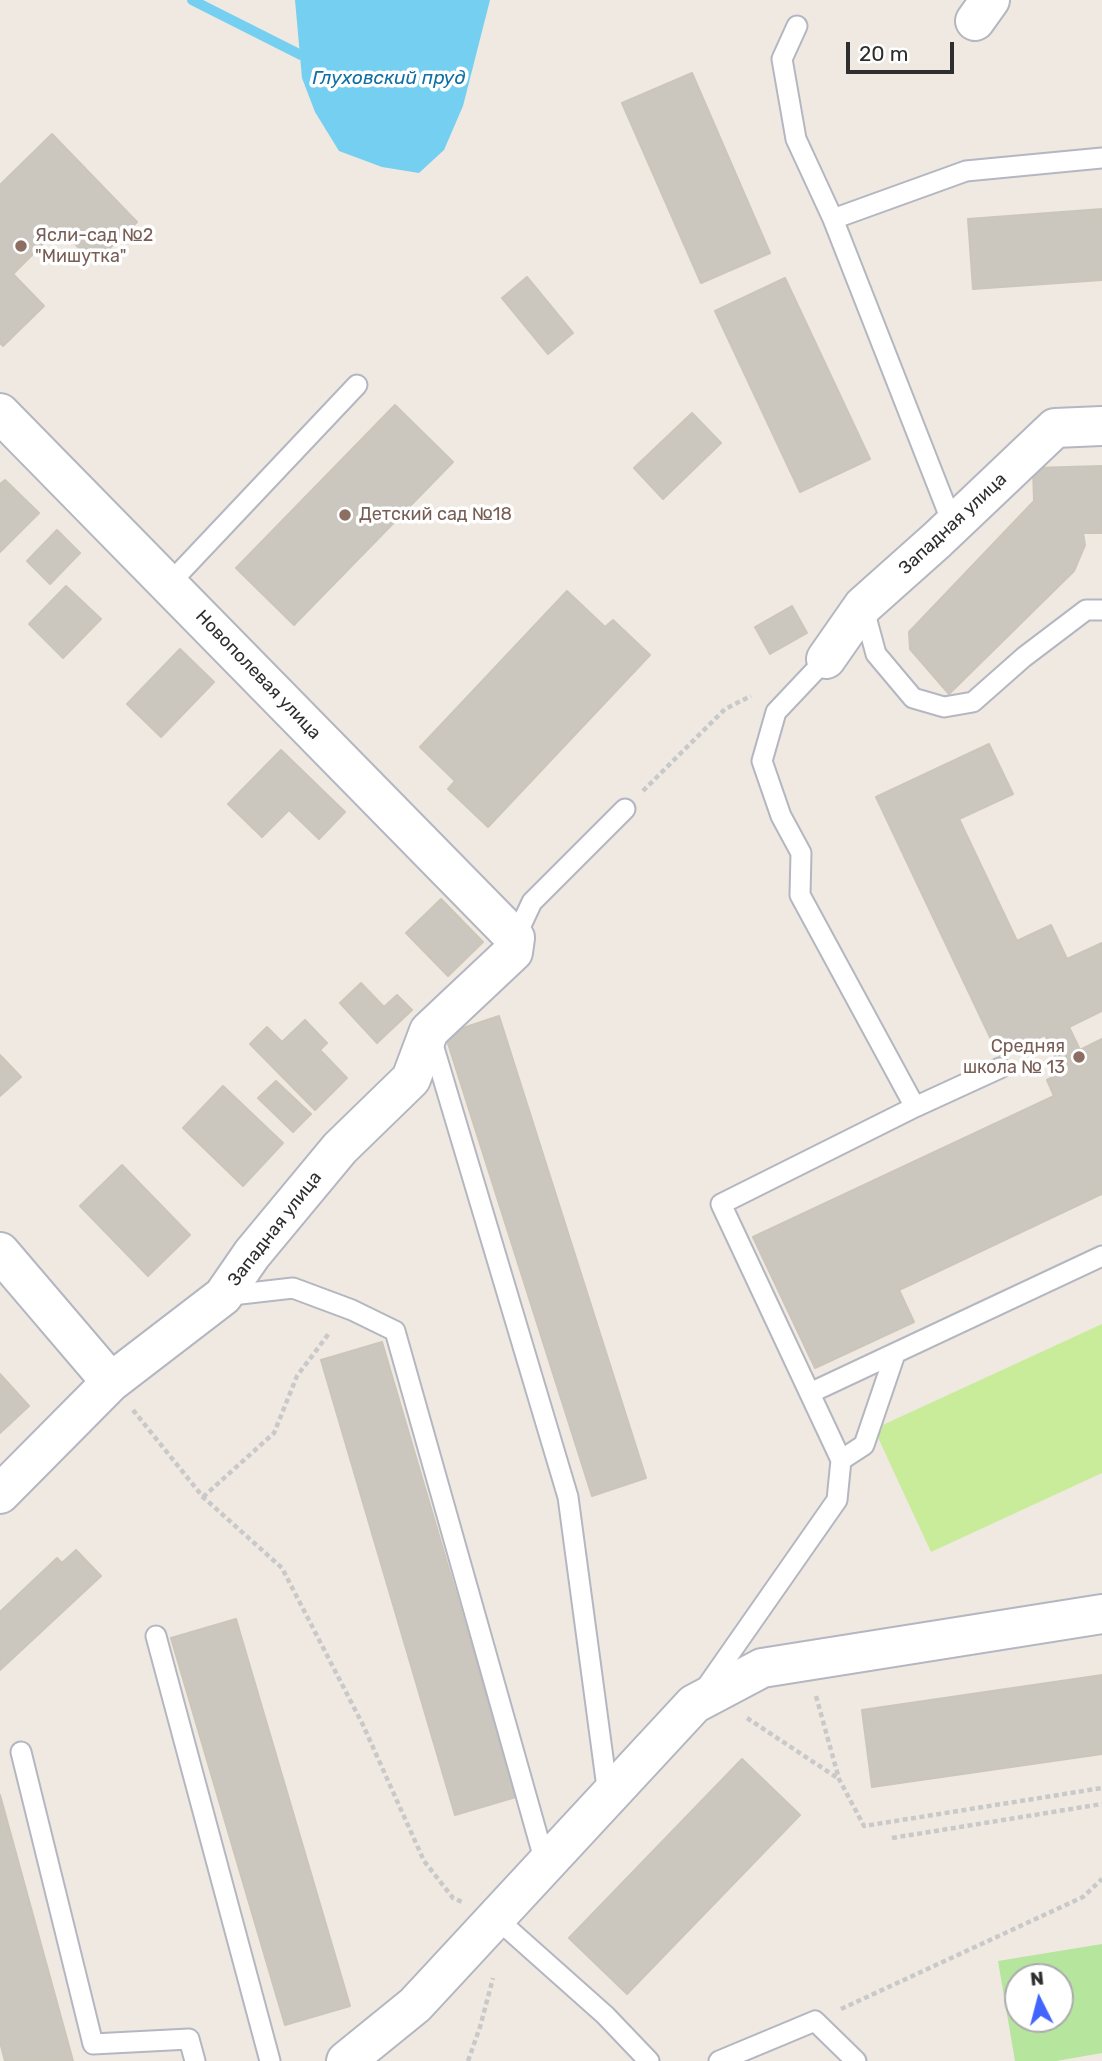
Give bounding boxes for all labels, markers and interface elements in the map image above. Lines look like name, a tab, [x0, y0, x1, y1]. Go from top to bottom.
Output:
scale bar	[850, 28, 958, 72]
text: 20 m	[859, 41, 908, 66]
water label: Глуховский пруд	[312, 68, 466, 90]
place label: Ясли-сад №2 "Мишутка"	[35, 225, 153, 268]
marker: Ясли-сад №2 "Мишутка"	[13, 238, 29, 254]
street label: Западная улица	[895, 469, 1011, 579]
place label: Детский сад №18	[359, 504, 512, 526]
marker: Детский сад №18	[337, 507, 353, 523]
street label: Новополевая улица	[191, 606, 325, 744]
place label: Средняя школа № 13	[963, 1036, 1065, 1078]
marker: Средняя школа № 13	[1071, 1049, 1087, 1065]
street label: Западная улица	[224, 1167, 326, 1291]
north arrow	[1004, 1963, 1074, 2033]
text: N	[1029, 1966, 1045, 1991]

